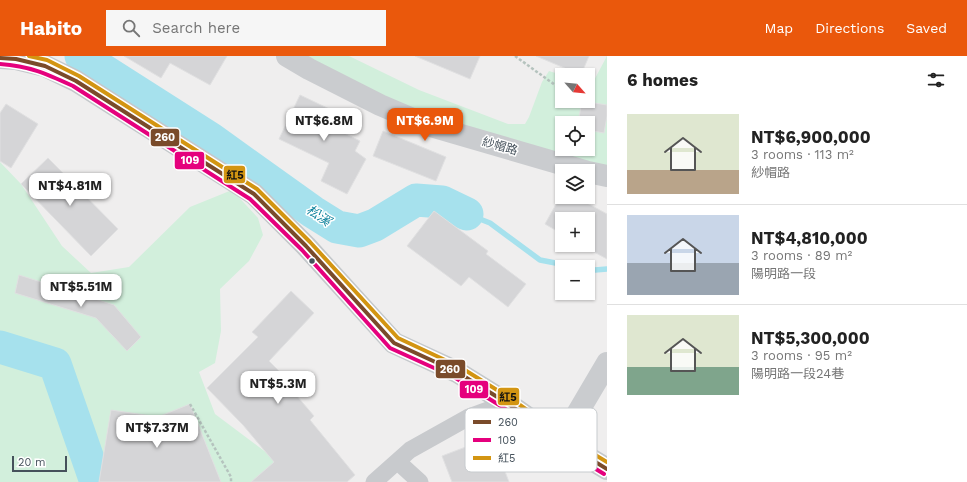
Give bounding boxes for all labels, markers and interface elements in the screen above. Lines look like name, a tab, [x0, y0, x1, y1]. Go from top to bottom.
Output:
search box	[106, 10, 386, 46]
text: Habito	[20, 17, 82, 40]
icon: search	[120, 17, 142, 39]
text: Search here	[152, 19, 240, 37]
text: Map	[765, 20, 793, 36]
text: Directions	[815, 20, 884, 36]
text: Saved	[906, 20, 947, 36]
north arrow	[555, 68, 595, 108]
map controls	[555, 68, 595, 300]
icon: filters	[925, 69, 947, 91]
text: 6 homes	[627, 70, 698, 90]
pin: NT$6.8M	[287, 108, 361, 142]
pin: NT$6.9M	[388, 108, 462, 142]
text: NT$6.8M	[295, 113, 353, 128]
text: NT$6.9M	[396, 113, 454, 128]
button: locate	[555, 116, 595, 156]
text: NT$6,900,000	[751, 127, 871, 147]
line badge: 260	[150, 128, 180, 147]
icon: home	[659, 130, 707, 178]
text: 260	[155, 131, 175, 144]
street label: 紗帽路	[481, 134, 519, 158]
text: 3 rooms · 113 m²	[751, 147, 854, 162]
line badge: 109	[174, 151, 205, 170]
text: 109	[181, 154, 200, 167]
button: layers	[555, 164, 595, 204]
line badge: 紅5	[223, 165, 246, 184]
text: 紗帽路	[751, 165, 790, 180]
text: 紅5	[226, 169, 244, 182]
pin: NT$4.81M	[29, 173, 111, 207]
text: NT$4.81M	[38, 178, 102, 193]
water label: 松溪	[304, 202, 335, 230]
button: +	[555, 212, 595, 252]
text: NT$4,810,000	[751, 228, 868, 248]
icon: home	[659, 231, 707, 279]
text: 3 rooms · 89 m²	[751, 248, 852, 263]
unlabelled marker	[307, 256, 317, 266]
button: −	[555, 260, 595, 300]
text: 陽明路一段	[751, 266, 816, 281]
pin: NT$5.51M	[40, 274, 122, 308]
text: NT$5.51M	[50, 279, 112, 294]
text: NT$5,300,000	[751, 328, 870, 348]
icon: home	[659, 331, 707, 379]
text: 3 rooms · 95 m²	[751, 348, 852, 363]
line badge: 260	[435, 359, 466, 379]
text: 260	[440, 363, 460, 376]
text: 陽明路一段24巷	[751, 366, 844, 381]
pin: NT$5.3M	[241, 371, 315, 405]
text: NT$5.3M	[249, 376, 307, 391]
line badge: 109	[459, 380, 489, 399]
text: 109	[465, 383, 484, 396]
line badge: 紅5	[497, 387, 520, 406]
text: 紅5	[499, 391, 517, 404]
legend	[465, 408, 597, 472]
pin: NT$7.37M	[116, 415, 198, 449]
text: 260	[498, 416, 518, 429]
text: NT$7.37M	[125, 420, 189, 435]
text: 109	[498, 434, 516, 447]
text: 紅5	[498, 452, 515, 465]
scale bar	[12, 454, 67, 473]
text: 20 m	[18, 456, 46, 469]

